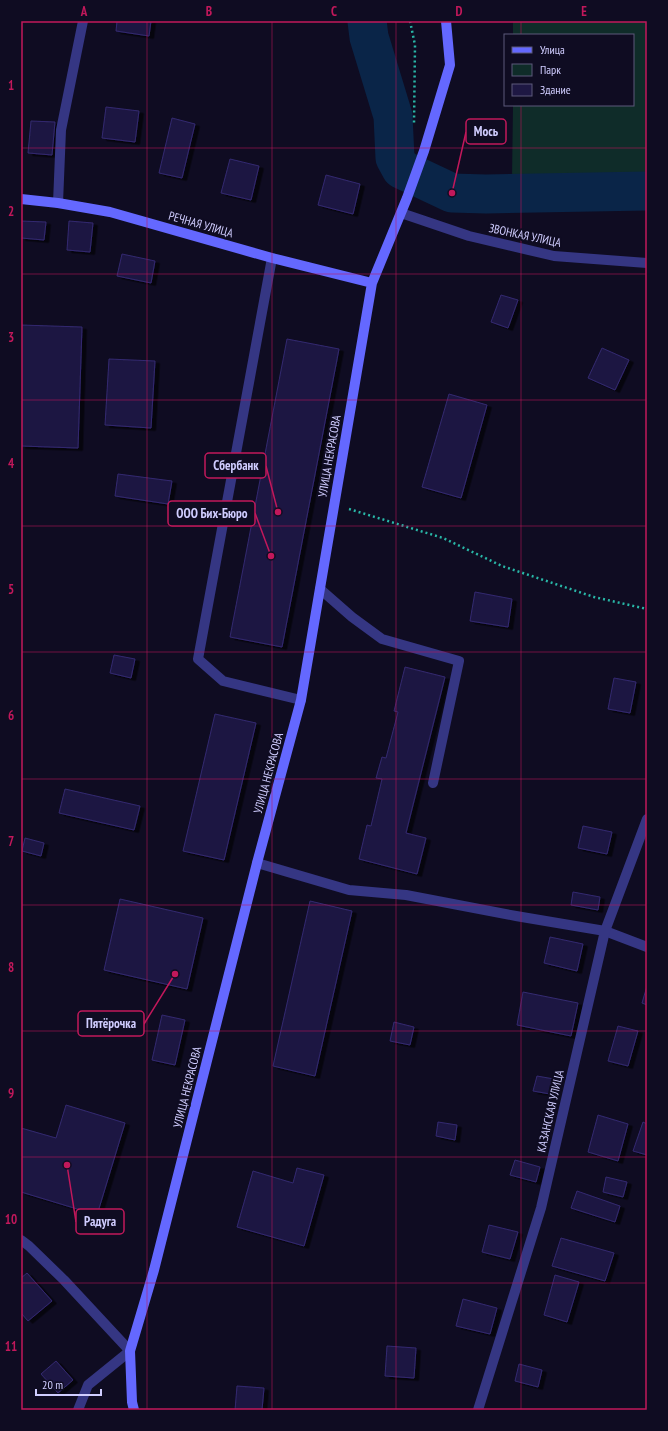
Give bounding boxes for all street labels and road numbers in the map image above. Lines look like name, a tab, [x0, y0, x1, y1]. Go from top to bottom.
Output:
street label: РЕЧНАЯ УЛИЦА	[167, 208, 235, 240]
street label: ЗВОНКАЯ УЛИЦА	[488, 220, 563, 250]
street label: УЛИЦА НЕКРАСОВА	[314, 413, 344, 498]
street label: УЛИЦА НЕКРАСОВА	[250, 731, 286, 815]
street label: УЛИЦА НЕКРАСОВА	[170, 1045, 204, 1129]
street label: КАЗАНСКАЯ УЛИЦА	[533, 1068, 567, 1154]

